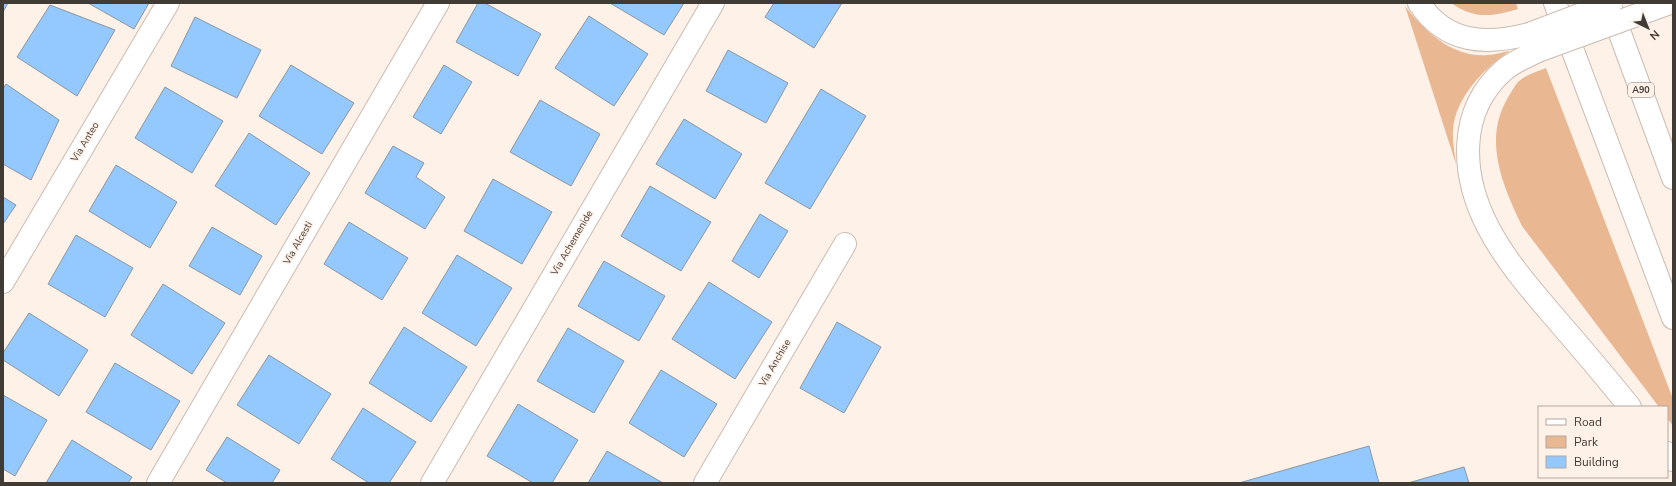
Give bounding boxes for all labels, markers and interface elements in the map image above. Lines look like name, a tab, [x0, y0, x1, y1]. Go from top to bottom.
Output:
north arrow	[1628, 8, 1668, 48]
text: N	[1646, 27, 1663, 43]
road number: A90	[1628, 83, 1654, 97]
street label: Via Anteo	[67, 119, 103, 165]
street label: Via Achemenide	[547, 208, 596, 279]
street label: Via Alcesti	[280, 219, 316, 268]
street label: Via Anchise	[755, 337, 794, 390]
legend	[1538, 406, 1668, 478]
text: Road	[1574, 414, 1602, 430]
text: Park	[1574, 434, 1599, 450]
text: Building	[1574, 454, 1619, 470]

